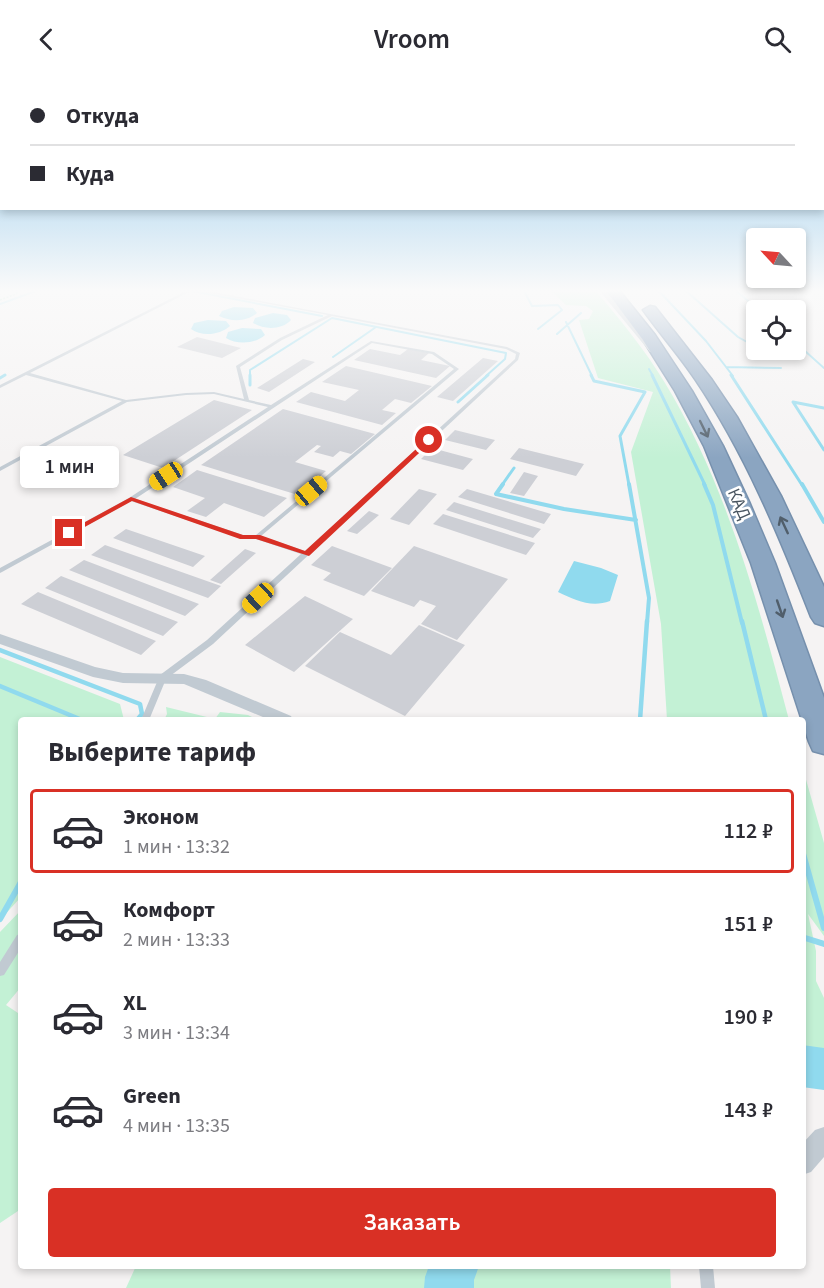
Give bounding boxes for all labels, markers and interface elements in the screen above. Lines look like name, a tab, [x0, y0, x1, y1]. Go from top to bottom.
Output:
text: Vroom	[374, 20, 450, 59]
icon: back	[30, 23, 63, 56]
icon: search	[761, 23, 794, 56]
text: Откуда	[66, 100, 139, 132]
text: Куда	[66, 158, 115, 190]
north arrow	[746, 228, 806, 288]
map controls	[746, 228, 806, 360]
button: locate	[746, 300, 806, 360]
one-way arrow	[699, 420, 710, 438]
route start	[415, 426, 442, 453]
callout: 1 мин	[20, 446, 118, 488]
text: 1 мин	[44, 453, 95, 481]
car	[146, 459, 186, 493]
car	[291, 473, 331, 509]
street label: КАД	[721, 484, 757, 524]
one-way arrow	[778, 517, 789, 535]
route end	[55, 519, 82, 546]
car	[239, 579, 277, 617]
one-way arrow	[775, 599, 786, 617]
text: Выберите тариф	[48, 733, 256, 772]
text: Эконом	[123, 801, 199, 833]
icon: car	[51, 804, 105, 858]
text: 112 ₽	[723, 815, 773, 847]
text: 1 мин · 13:32	[123, 833, 230, 861]
text: Комфорт	[123, 894, 215, 926]
icon: car	[51, 897, 105, 951]
text: 151 ₽	[723, 908, 773, 940]
text: 2 мин · 13:33	[123, 926, 230, 954]
text: XL	[123, 987, 147, 1019]
icon: car	[51, 990, 105, 1044]
text: 190 ₽	[723, 1001, 773, 1033]
text: 3 мин · 13:34	[123, 1019, 230, 1047]
text: Green	[123, 1080, 181, 1112]
icon: car	[51, 1083, 105, 1137]
text: 143 ₽	[723, 1094, 773, 1126]
text: 4 мин · 13:35	[123, 1112, 230, 1140]
button: Заказать	[48, 1188, 776, 1257]

